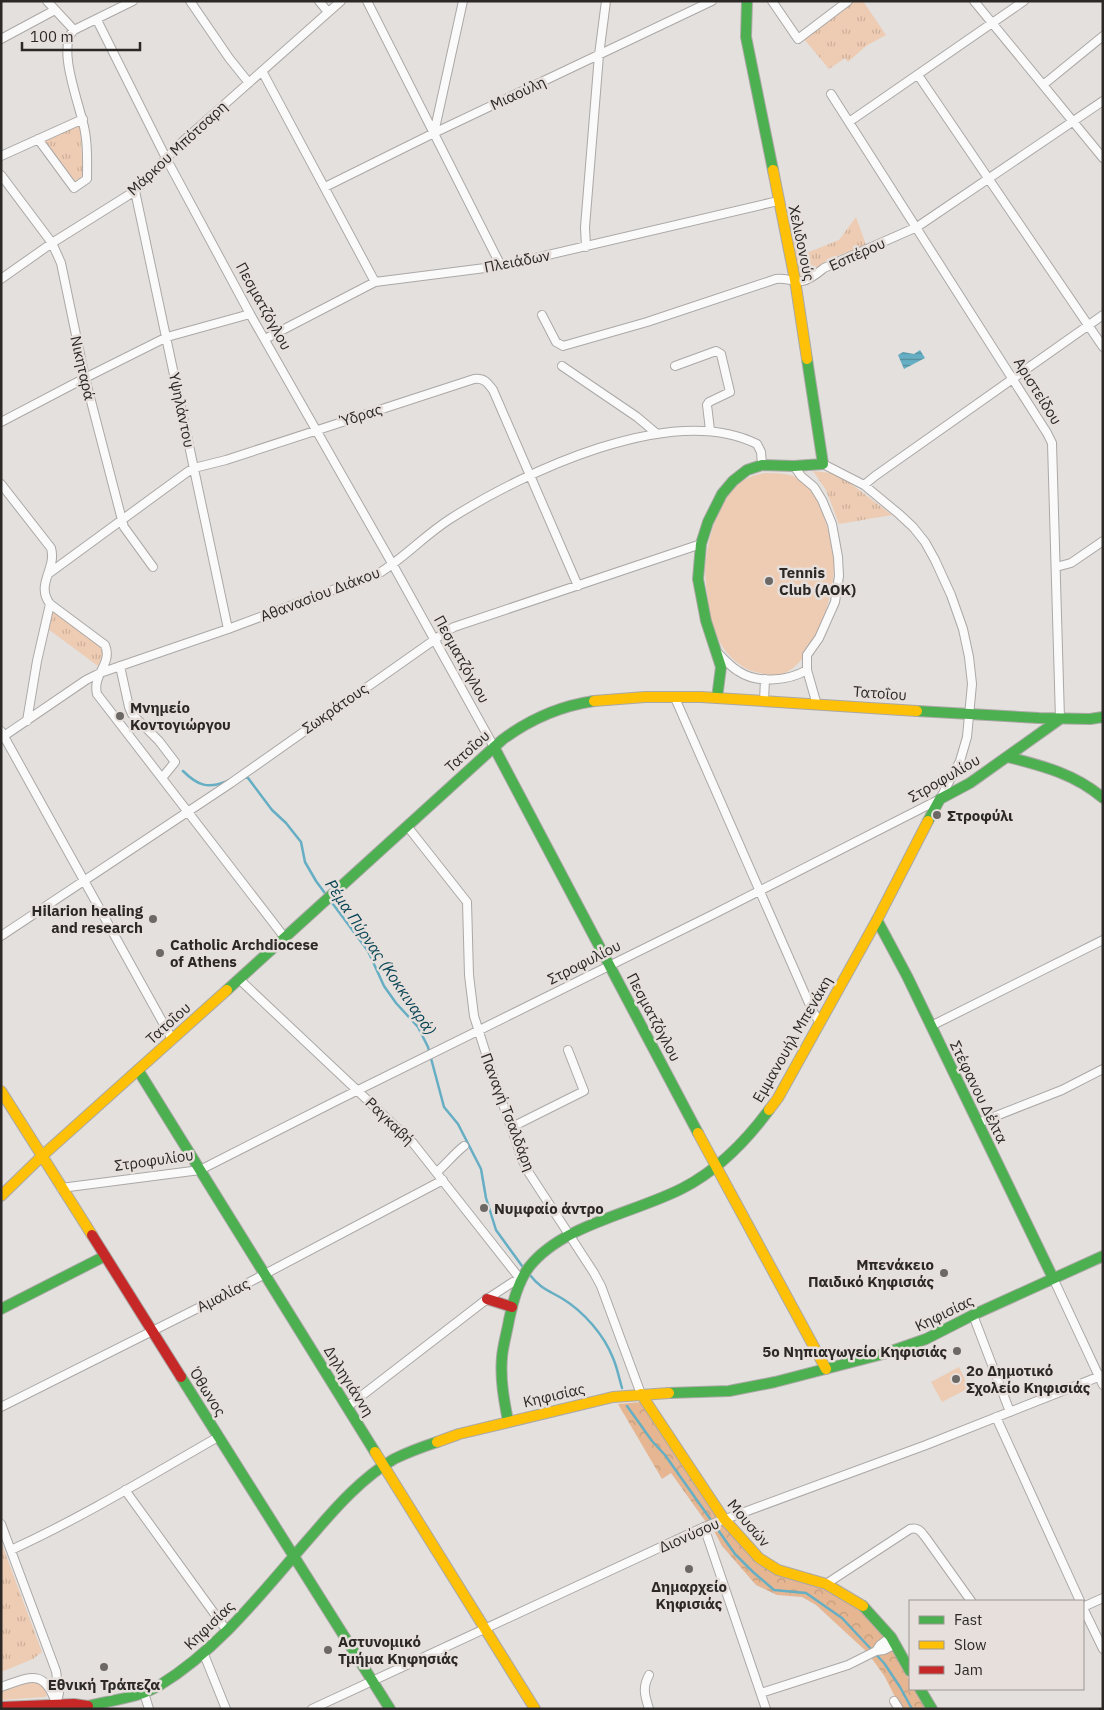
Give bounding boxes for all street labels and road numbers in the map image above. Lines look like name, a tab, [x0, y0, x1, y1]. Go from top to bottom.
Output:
street label: Μιαούλη	[487, 72, 549, 114]
street label: Μάρκου Μπότσαρη	[123, 97, 231, 199]
street label: Χελιδονούς	[785, 203, 819, 283]
street label: Εσπέρου	[826, 233, 888, 275]
street label: Πλειάδων	[482, 245, 552, 277]
street label: Πεσματζόγλου	[232, 259, 296, 353]
street label: Νικηταρά	[66, 334, 100, 403]
street label: Αριστείδου	[1010, 354, 1066, 428]
street label: Υψηλάντου	[165, 371, 199, 449]
street label: Ύδρας	[337, 399, 384, 431]
street label: Αθανασίου Διάκου	[257, 562, 383, 626]
street label: Πεσματζόγλου	[430, 612, 494, 706]
street label: Σωκράτους	[298, 678, 372, 738]
street label: Τατοΐου	[852, 682, 908, 704]
street label: Τατοΐου	[441, 726, 493, 776]
street label: Στροφυλίου	[905, 750, 983, 806]
street label: Στροφυλίου	[544, 935, 624, 989]
street label: Πεσματζόγλου	[623, 969, 685, 1065]
street label: Εμμανουήλ Μπενάκη	[748, 972, 836, 1106]
street label: Τατοΐου	[142, 998, 194, 1048]
street label: Στέφανου Δέλτα	[946, 1037, 1012, 1147]
street label: Παναγή Τσαλδάρη	[477, 1050, 539, 1174]
street label: Ραγκαβή	[362, 1093, 418, 1149]
street label: Στροφυλίου	[113, 1145, 195, 1175]
street label: Αμαλίας	[193, 1274, 253, 1316]
street label: Κηφισίας	[912, 1291, 976, 1335]
street label: Δηληγιάννη	[320, 1342, 378, 1420]
street label: Όθωνος	[185, 1363, 230, 1420]
street label: Κηφισίας	[521, 1379, 587, 1411]
street label: Μουσών	[724, 1495, 775, 1551]
street label: Διονύσου	[656, 1513, 722, 1557]
street label: Κηφισίας	[180, 1596, 238, 1654]

